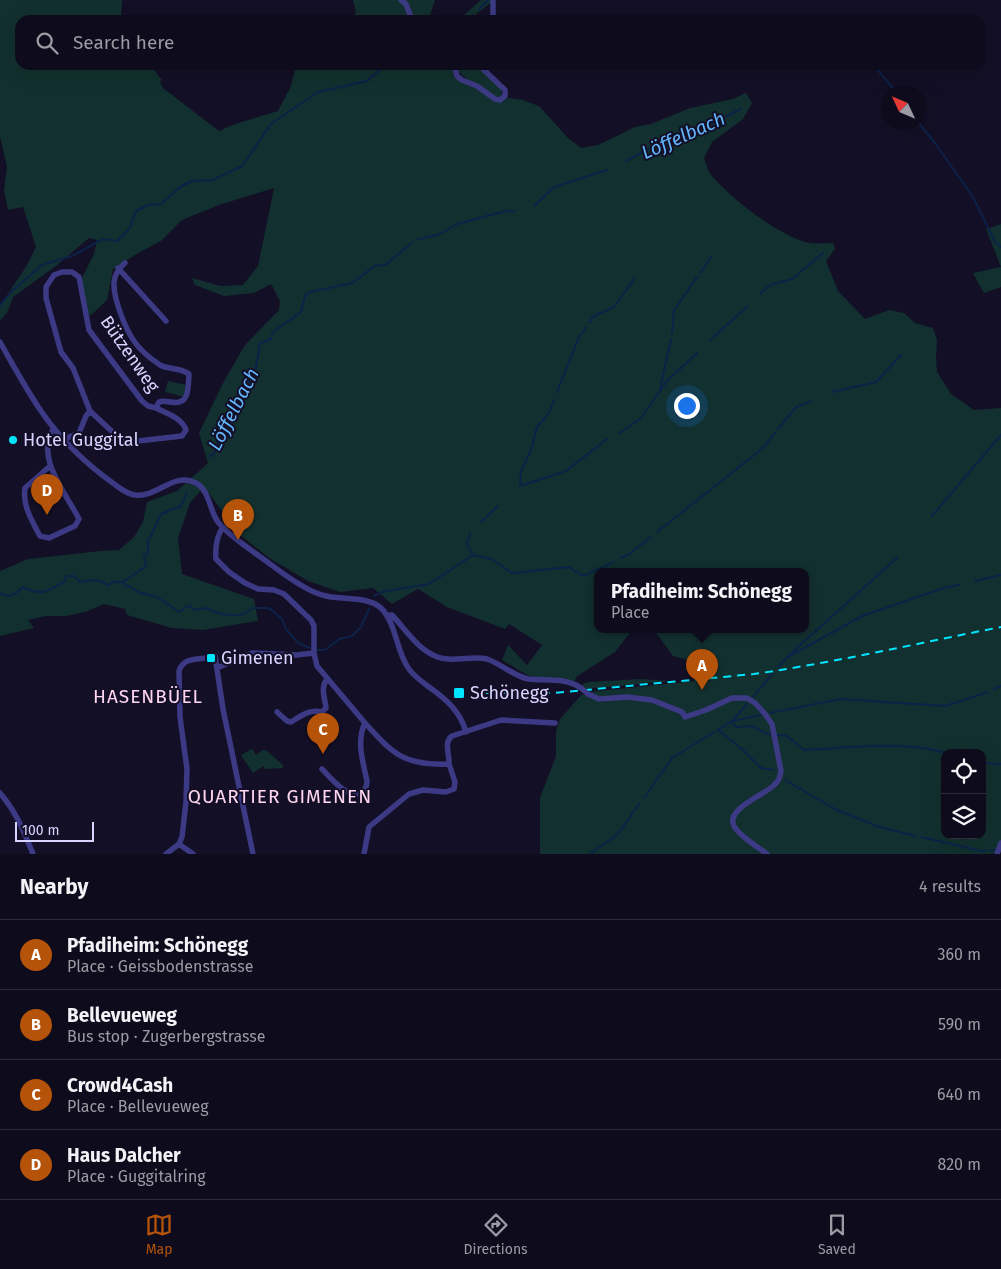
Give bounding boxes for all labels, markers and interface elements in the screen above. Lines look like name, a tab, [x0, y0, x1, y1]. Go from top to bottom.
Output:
search box	[15, 15, 986, 70]
icon: search	[33, 29, 61, 57]
text: Search here	[73, 31, 174, 54]
north arrow	[881, 85, 926, 130]
water label: Löffelbach	[638, 107, 729, 164]
street label: Bützenweg	[96, 312, 165, 397]
water label: Löffelbach	[203, 364, 264, 454]
your location	[674, 393, 700, 419]
place label: Hotel Guggital	[23, 429, 139, 451]
marker: Hotel Guggital	[7, 434, 19, 446]
pin: D	[31, 474, 63, 515]
pin: B	[222, 499, 254, 540]
popup	[594, 568, 809, 633]
text: Pfadiheim: Schönegg	[611, 580, 792, 603]
text: Place	[611, 603, 649, 622]
place label: Gimenen	[221, 647, 294, 669]
pin: A	[686, 649, 718, 690]
marker: Gimenen	[205, 652, 217, 664]
place label: Schönegg	[470, 682, 549, 704]
district label: HASENBÜEL	[93, 685, 203, 708]
marker: Schönegg	[452, 686, 466, 700]
pin: C	[307, 713, 339, 754]
map controls	[941, 749, 986, 839]
button: locate	[941, 749, 986, 794]
district label: QUARTIER GIMENEN	[188, 785, 372, 808]
button: layers	[941, 794, 986, 839]
scale bar	[15, 819, 94, 842]
text: 100 m	[22, 822, 59, 839]
text: Nearby	[20, 874, 88, 900]
text: 4 results	[919, 877, 981, 896]
text: Pfadiheim: Schönegg	[67, 934, 248, 957]
text: A	[31, 945, 41, 964]
text: 360 m	[938, 945, 981, 964]
text: Place · Geissbodenstrasse	[67, 957, 253, 976]
text: Bellevueweg	[67, 1004, 177, 1027]
text: B	[31, 1015, 41, 1034]
text: 590 m	[938, 1015, 981, 1034]
text: Bus stop · Zugerbergstrasse	[67, 1027, 266, 1046]
text: Crowd4Cash	[67, 1074, 173, 1097]
text: C	[31, 1085, 41, 1104]
text: 640 m	[937, 1085, 981, 1104]
text: Place · Bellevueweg	[67, 1097, 209, 1116]
text: Haus Dalcher	[67, 1144, 181, 1167]
text: D	[31, 1155, 41, 1174]
text: 820 m	[938, 1155, 981, 1174]
text: Place · Guggitalring	[67, 1167, 206, 1186]
tab: Map	[145, 1211, 173, 1258]
tab: Directions	[463, 1211, 528, 1258]
tab: Saved	[818, 1211, 856, 1258]

